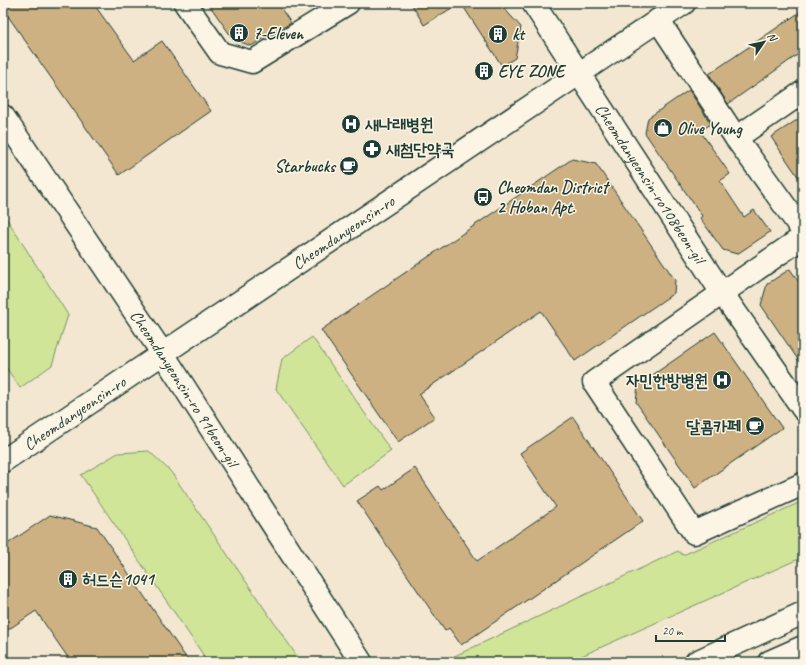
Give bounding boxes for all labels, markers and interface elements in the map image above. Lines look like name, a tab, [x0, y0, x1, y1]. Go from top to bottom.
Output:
building icon: 7-Eleven	[228, 22, 250, 44]
north arrow	[744, 22, 784, 62]
place label: 7-Eleven	[253, 23, 304, 44]
building icon: kt	[487, 23, 509, 45]
place label: kt	[512, 24, 526, 45]
text: N	[765, 30, 781, 45]
building icon: EYE ZONE	[473, 60, 495, 82]
place label: EYE ZONE	[498, 61, 567, 82]
street label: Cheomdanyeonsin-ro108beon-gil	[590, 100, 711, 270]
hospital icon: 새나래병원	[340, 113, 362, 135]
place label: 새나래병원	[364, 114, 433, 135]
shop icon: Olive Young	[652, 117, 674, 139]
place label: Olive Young	[677, 118, 743, 139]
pharmacy icon: 새첨단약국	[361, 138, 383, 160]
place label: 새첨단약국	[385, 139, 455, 160]
cafe icon: Starbucks	[338, 155, 360, 177]
place label: Starbucks	[275, 156, 337, 177]
place label: Cheomdan District 2 Hoban Apt.	[497, 177, 610, 218]
bus stop icon: Cheomdan District 2 Hoban Apt.	[472, 186, 494, 208]
street label: Cheomdanyeonsin-ro	[288, 190, 399, 274]
street label: Cheomdanyeonsin-ro 91beon-gil	[125, 306, 244, 473]
hospital icon: 자민한방병원	[711, 369, 733, 391]
place label: 자민한방병원	[626, 370, 708, 391]
street label: Cheomdanyeonsin-ro	[20, 371, 131, 455]
cafe icon: 달콤카페	[744, 415, 766, 437]
place label: 달콤카페	[686, 416, 741, 437]
building icon: 허드슨1041	[57, 568, 79, 590]
place label: 허드슨1041	[82, 569, 156, 590]
scale bar	[656, 617, 725, 643]
text: 20 m	[662, 623, 684, 639]

